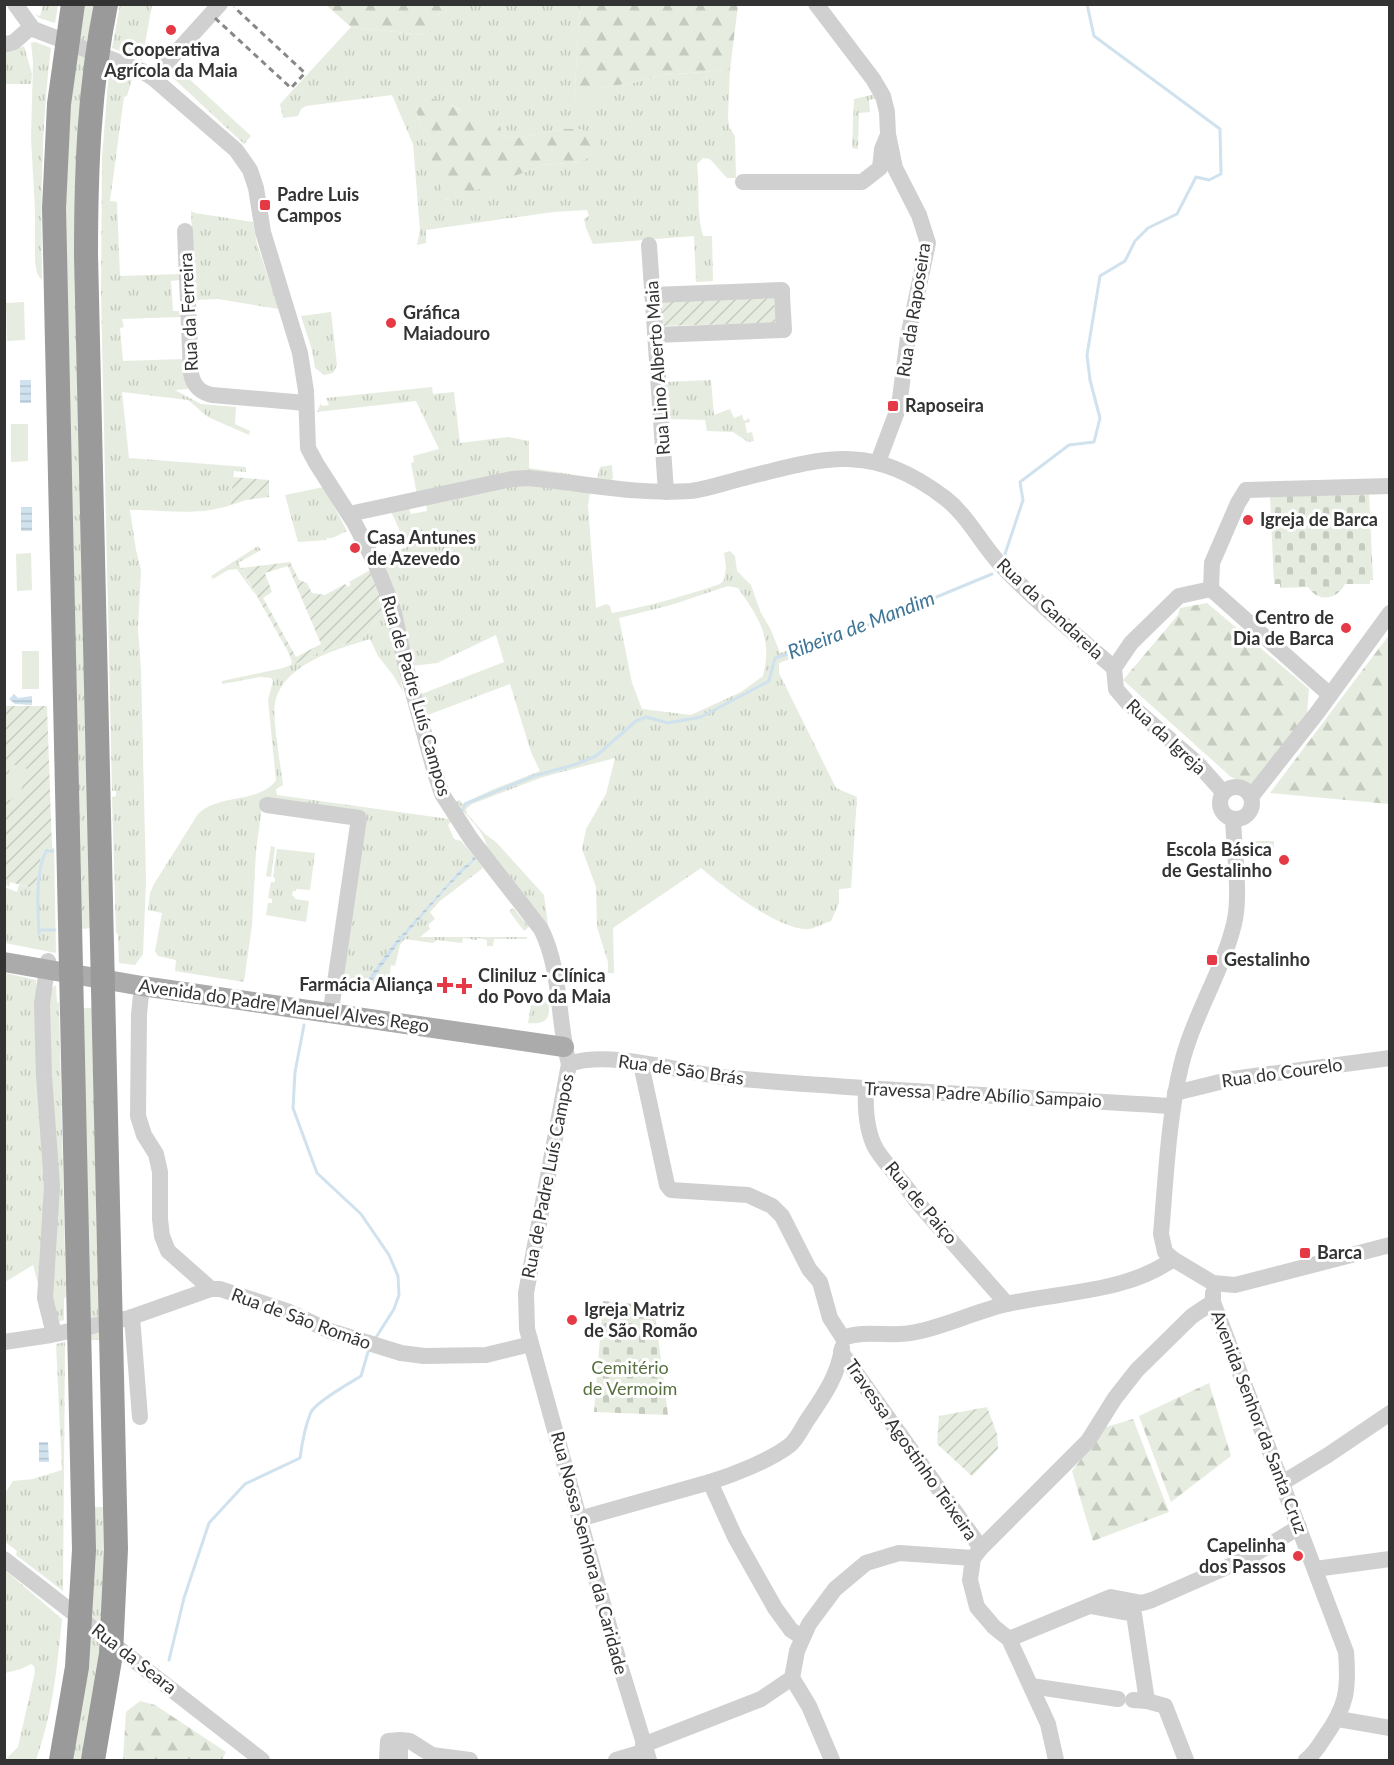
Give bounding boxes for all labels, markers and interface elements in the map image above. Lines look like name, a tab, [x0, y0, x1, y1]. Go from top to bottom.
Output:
marker: Cooperativa Agrícola da Maia	[164, 23, 178, 37]
place label: Cooperativa Agrícola da Maia	[103, 38, 238, 81]
place label: Padre Luis Campos	[277, 183, 359, 226]
marker: Padre Luis Campos	[258, 198, 272, 212]
street label: Rua da Raposeira	[892, 241, 934, 378]
street label: Rua da Ferreira	[174, 252, 202, 372]
street label: Rua Lino Alberto Maia	[640, 280, 674, 456]
place label: Gráfica Maiadouro	[403, 301, 490, 344]
marker: Gráfica Maiadouro	[384, 316, 398, 330]
place label: Raposeira	[905, 394, 984, 416]
marker: Raposeira	[886, 399, 900, 413]
place label: Igreja de Barca	[1260, 508, 1378, 530]
marker: Igreja de Barca	[1241, 513, 1255, 527]
place label: Casa Antunes de Azevedo	[367, 526, 476, 569]
marker: Casa Antunes de Azevedo	[348, 541, 362, 555]
street label: Rua da Gandarela	[993, 553, 1109, 663]
water label: Ribeira de Mandim	[784, 585, 938, 663]
street label: Rua de Padre Luís Campos	[378, 593, 456, 799]
place label: Centro de Dia de Barca	[1233, 606, 1334, 649]
marker: Centro de Dia de Barca	[1339, 621, 1353, 635]
street label: Rua da Igreja	[1122, 694, 1211, 779]
place label: Escola Básica de Gestalinho	[1162, 838, 1272, 881]
marker: Escola Básica de Gestalinho	[1277, 853, 1291, 867]
place label: Gestalinho	[1224, 948, 1310, 970]
marker: Gestalinho	[1205, 953, 1219, 967]
place label: Cliniluz - Clínica do Povo da Maia	[478, 964, 611, 1007]
place label: Farmácia Aliança	[299, 973, 433, 995]
street label: Avenida do Padre Manuel Alves Rego	[138, 974, 431, 1036]
marker: Cliniluz - Clínica do Povo da Maia	[455, 977, 473, 995]
marker: Farmácia Aliança	[438, 978, 452, 992]
street label: Rua de São Brás	[617, 1049, 746, 1089]
street label: Rua do Courelo	[1220, 1053, 1344, 1091]
street label: Rua de Padre Luís Campos	[516, 1071, 578, 1280]
street label: Travessa Padre Abílio Sampaio	[864, 1077, 1102, 1111]
street label: Rua de Paiço	[881, 1157, 963, 1248]
place label: Barca	[1317, 1241, 1362, 1263]
marker: Barca	[1298, 1246, 1312, 1260]
street label: Rua de São Romão	[229, 1283, 374, 1354]
place label: Igreja Matriz de São Romão	[584, 1298, 698, 1341]
street label: Avenida Senhor da Santa Cruz	[1207, 1307, 1313, 1536]
marker: Igreja Matriz de São Romão	[565, 1313, 579, 1327]
street label: Travessa Agostinho Teixeira	[841, 1355, 983, 1544]
park label: Cemitério de Vermoim	[583, 1356, 677, 1399]
street label: Rua Nossa Senhora da Caridade	[547, 1429, 633, 1677]
place label: Capelinha dos Passos	[1199, 1534, 1286, 1577]
marker: Capelinha dos Passos	[1291, 1549, 1305, 1563]
street label: Rua da Seara	[88, 1618, 181, 1698]

